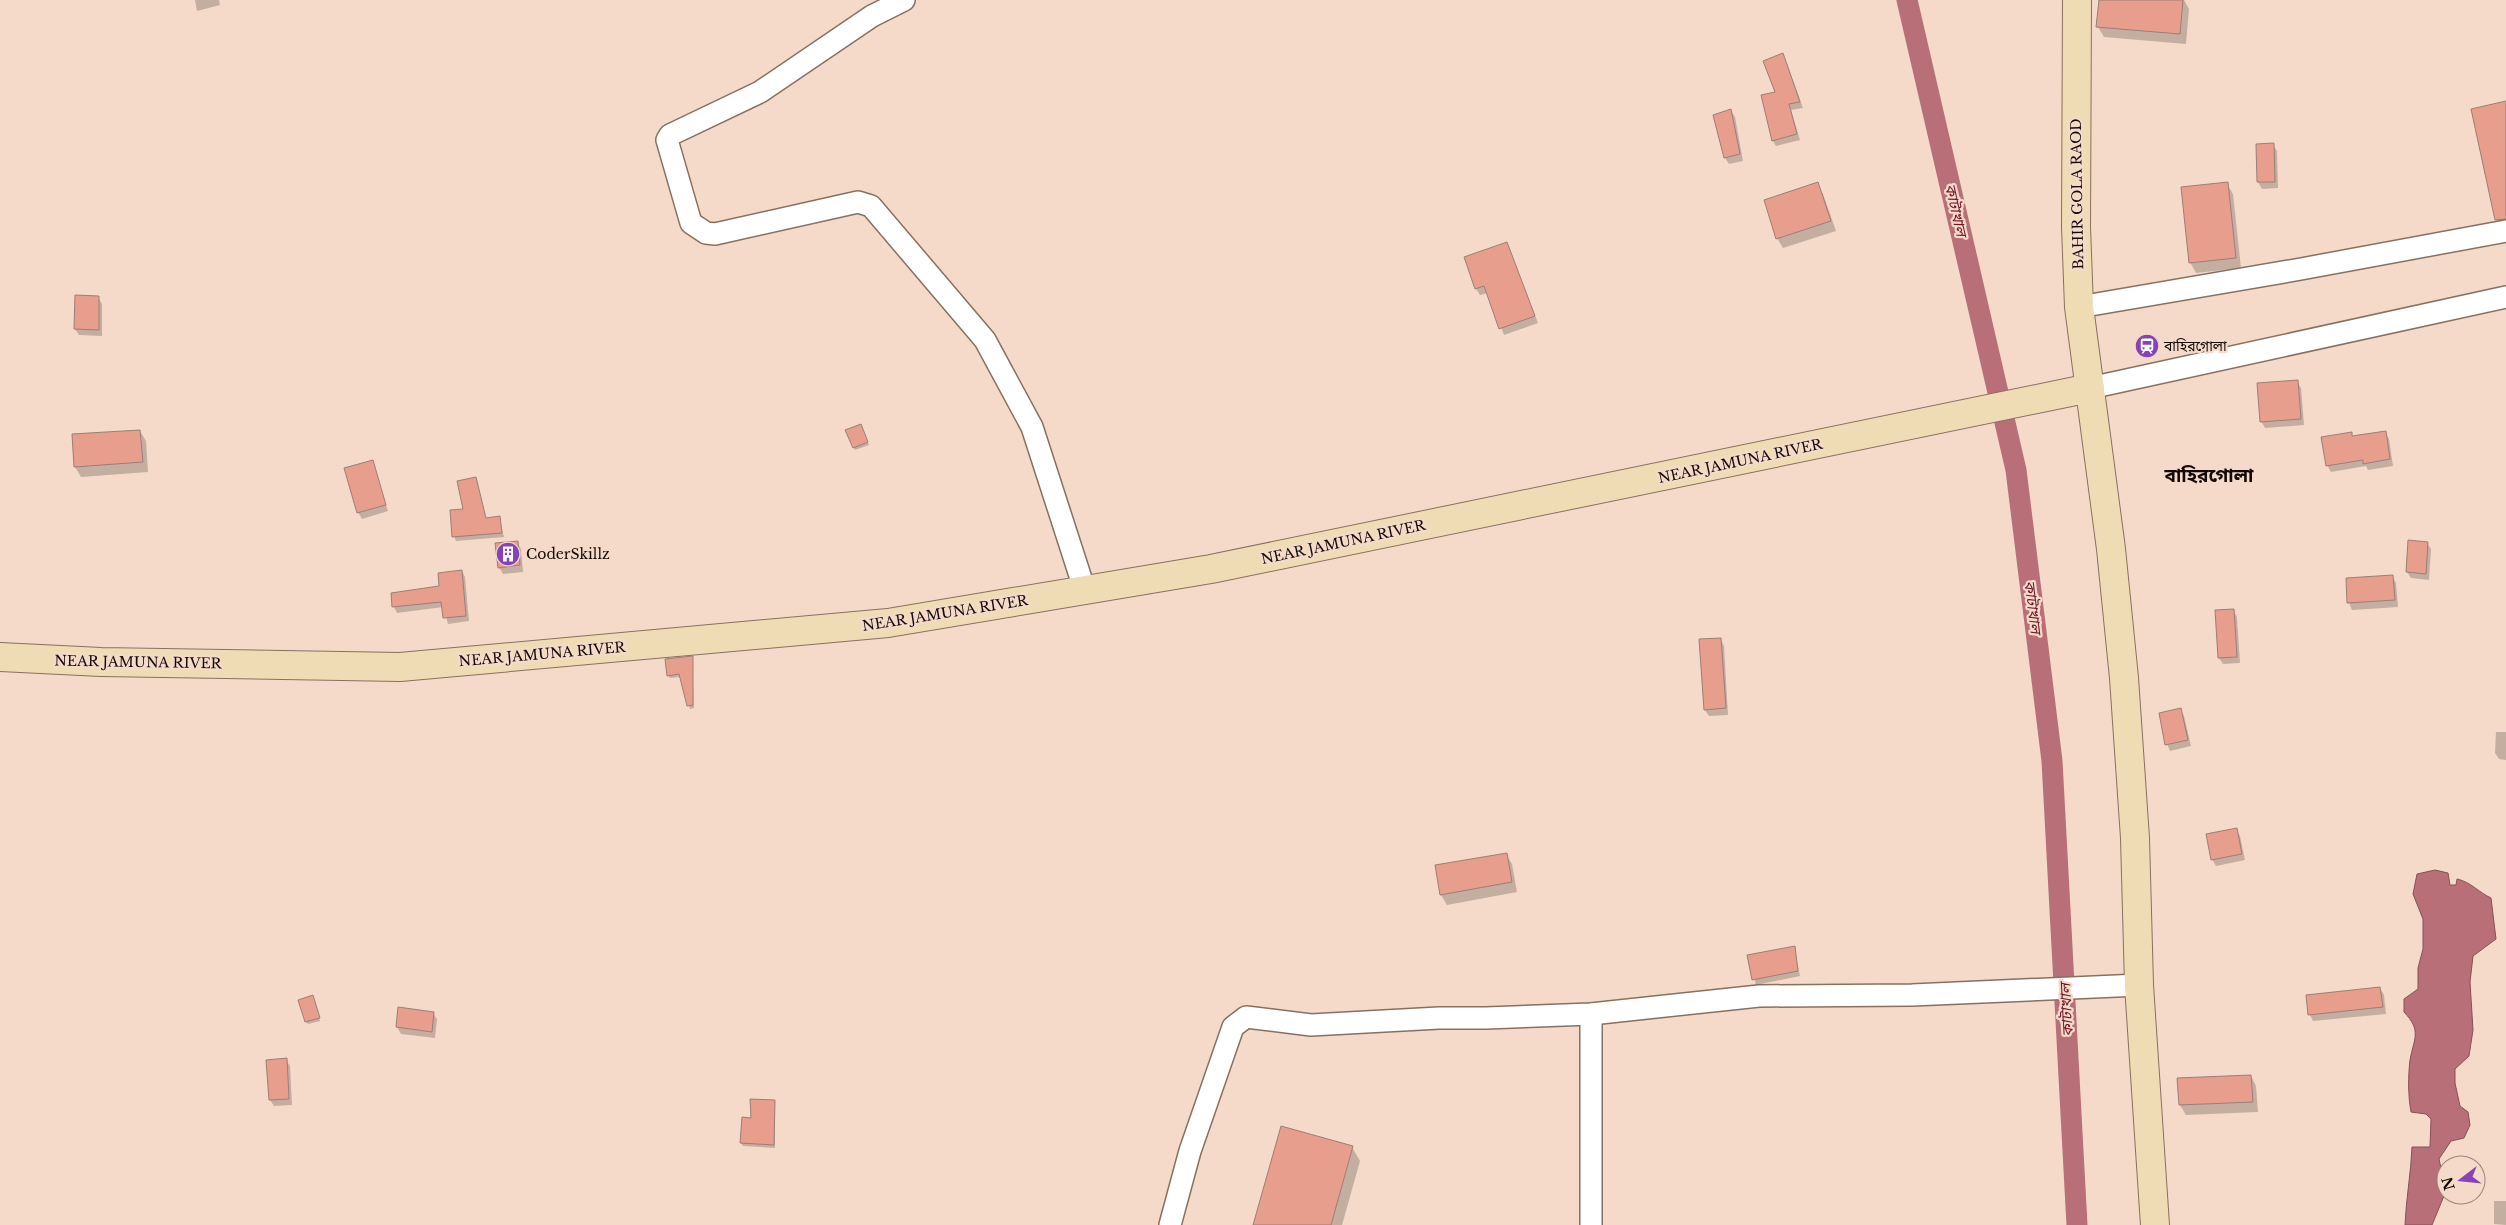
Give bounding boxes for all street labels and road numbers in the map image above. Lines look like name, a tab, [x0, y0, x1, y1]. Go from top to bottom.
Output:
street label: BAHIR GOLA RAOD	[2067, 118, 2087, 270]
street label: NEAR JAMUNA RIVER	[1656, 435, 1825, 487]
street label: NEAR JAMUNA RIVER	[1259, 516, 1428, 568]
street label: NEAR JAMUNA RIVER	[861, 591, 1030, 635]
street label: NEAR JAMUNA RIVER	[458, 638, 627, 670]
street label: NEAR JAMUNA RIVER	[54, 652, 223, 672]

